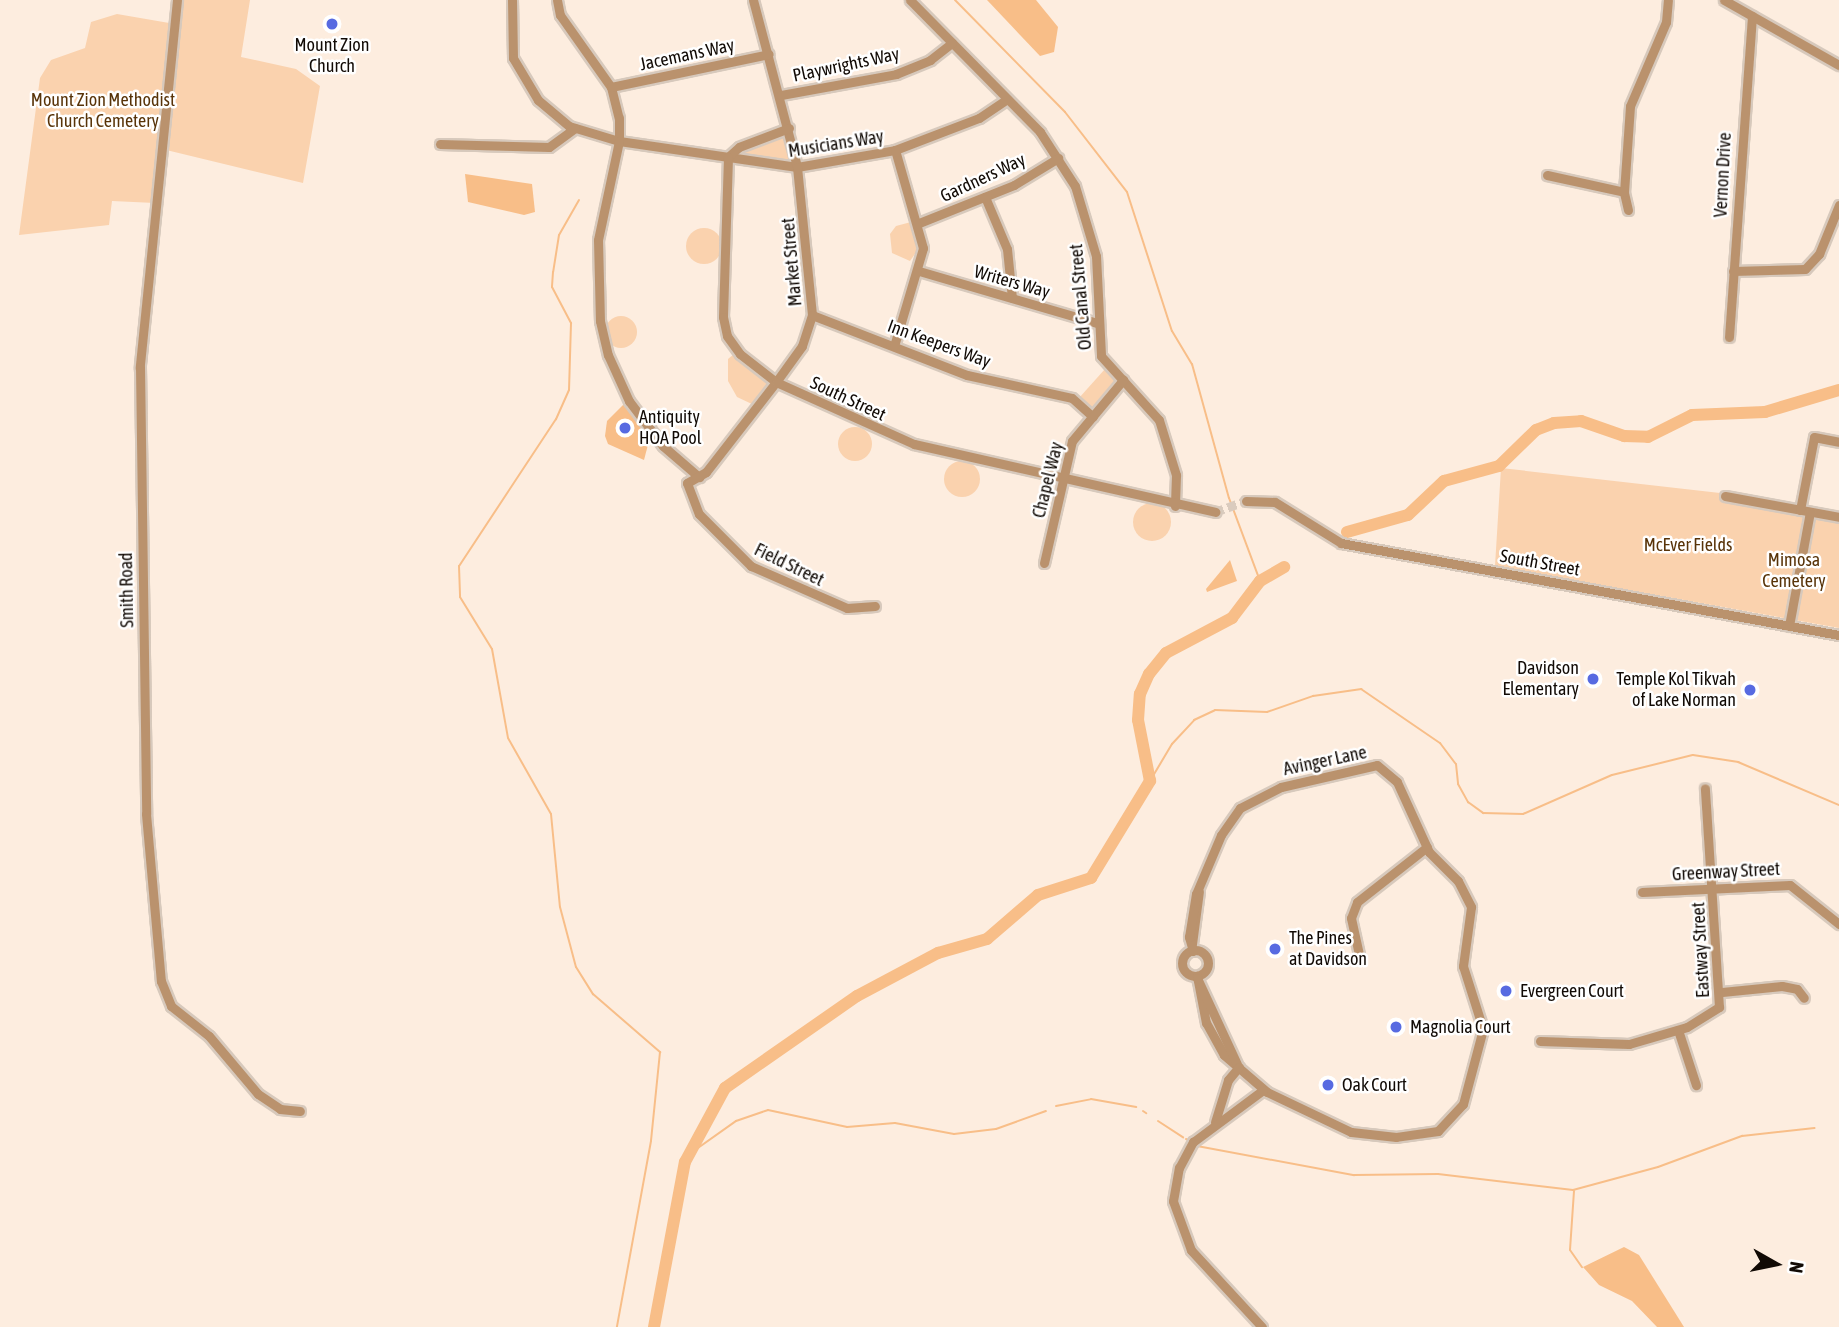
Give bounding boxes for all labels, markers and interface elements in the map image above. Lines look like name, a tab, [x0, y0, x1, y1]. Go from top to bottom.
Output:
marker: Mount Zion Church	[324, 16, 340, 32]
street label: Jacemans Way	[638, 34, 736, 76]
place label: Mount Zion Church	[294, 35, 370, 78]
street label: Playwrights Way	[791, 43, 901, 87]
park label: Mount Zion Methodist Church Cemetery	[31, 90, 175, 132]
street label: Musicians Way	[787, 126, 885, 162]
street label: Vernon Drive	[1710, 132, 1736, 218]
street label: Gardners Way	[937, 149, 1029, 207]
street label: Market Street	[777, 217, 807, 307]
street label: Old Canal Street	[1066, 243, 1096, 351]
street label: Writers Way	[971, 261, 1053, 303]
street label: Inn Keepers Way	[884, 315, 994, 373]
street label: South Street	[807, 372, 889, 426]
place label: Antiquity HOA Pool	[639, 407, 702, 450]
marker: Antiquity HOA Pool	[617, 420, 633, 436]
street label: Chapel Way	[1028, 440, 1068, 520]
park label: McEver Fields	[1644, 534, 1732, 556]
street label: Field Street	[751, 539, 827, 591]
street label: South Street	[1498, 545, 1582, 581]
park label: Mimosa Cemetery	[1762, 550, 1826, 592]
street label: Smith Road	[116, 552, 138, 628]
place label: Davidson Elementary	[1502, 658, 1579, 700]
place label: Temple Kol Tikvah of Lake Norman	[1616, 669, 1736, 712]
marker: Davidson Elementary	[1585, 671, 1601, 687]
marker: Temple Kol Tikvah of Lake Norman	[1742, 682, 1758, 698]
street label: Avinger Lane	[1281, 742, 1369, 780]
street label: Greenway Street	[1671, 858, 1781, 886]
street label: Eastway Street	[1688, 902, 1714, 998]
place label: The Pines at Davidson	[1289, 928, 1367, 970]
marker: The Pines at Davidson	[1267, 941, 1283, 957]
place label: Evergreen Court	[1520, 980, 1624, 1002]
marker: Evergreen Court	[1498, 983, 1514, 999]
place label: Magnolia Court	[1410, 1016, 1511, 1038]
marker: Magnolia Court	[1388, 1019, 1404, 1035]
place label: Oak Court	[1342, 1074, 1407, 1096]
marker: Oak Court	[1320, 1077, 1336, 1093]
north arrow	[1741, 1229, 1811, 1299]
text: N	[1785, 1260, 1808, 1275]

